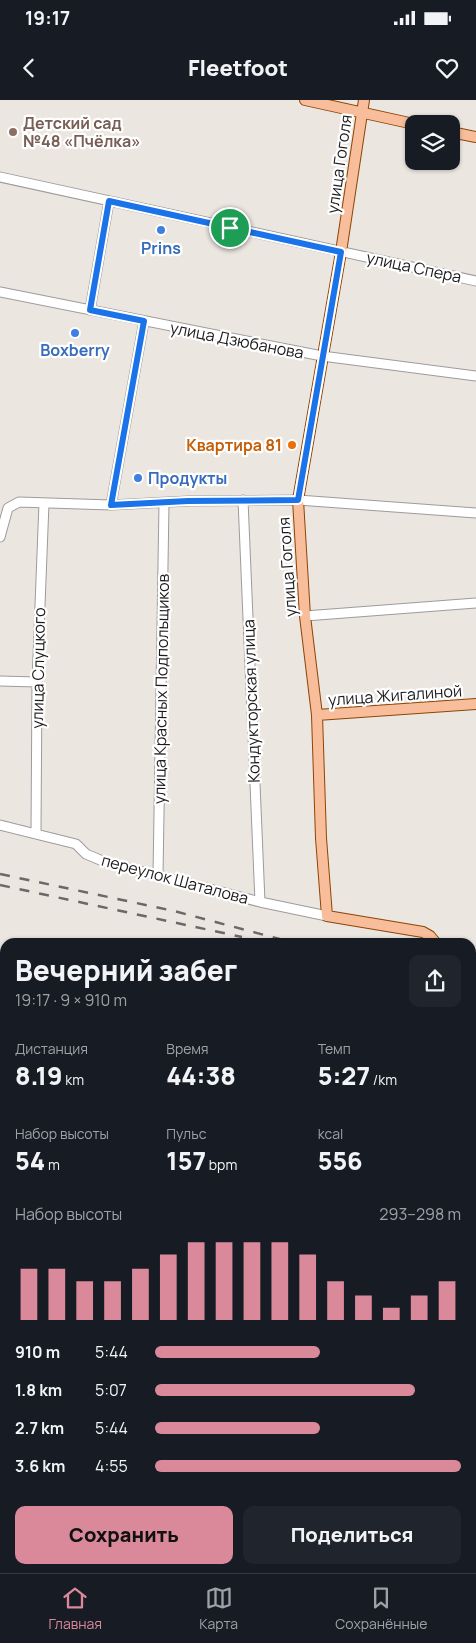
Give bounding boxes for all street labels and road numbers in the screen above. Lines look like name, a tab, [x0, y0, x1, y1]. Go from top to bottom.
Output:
street label: улица Гоголя	[321, 113, 357, 215]
street label: улица Спера	[364, 246, 464, 288]
street label: улица Дзюбанова	[168, 316, 306, 364]
street label: улица Гоголя	[273, 516, 301, 618]
street label: улица Красных Подпольщиков	[148, 573, 174, 804]
street label: улица Слуцкого	[26, 607, 50, 729]
street label: Кондукторская улица	[237, 619, 265, 783]
street label: улица Жигалиной	[327, 679, 463, 711]
street label: переулок Шаталова	[99, 849, 251, 909]

